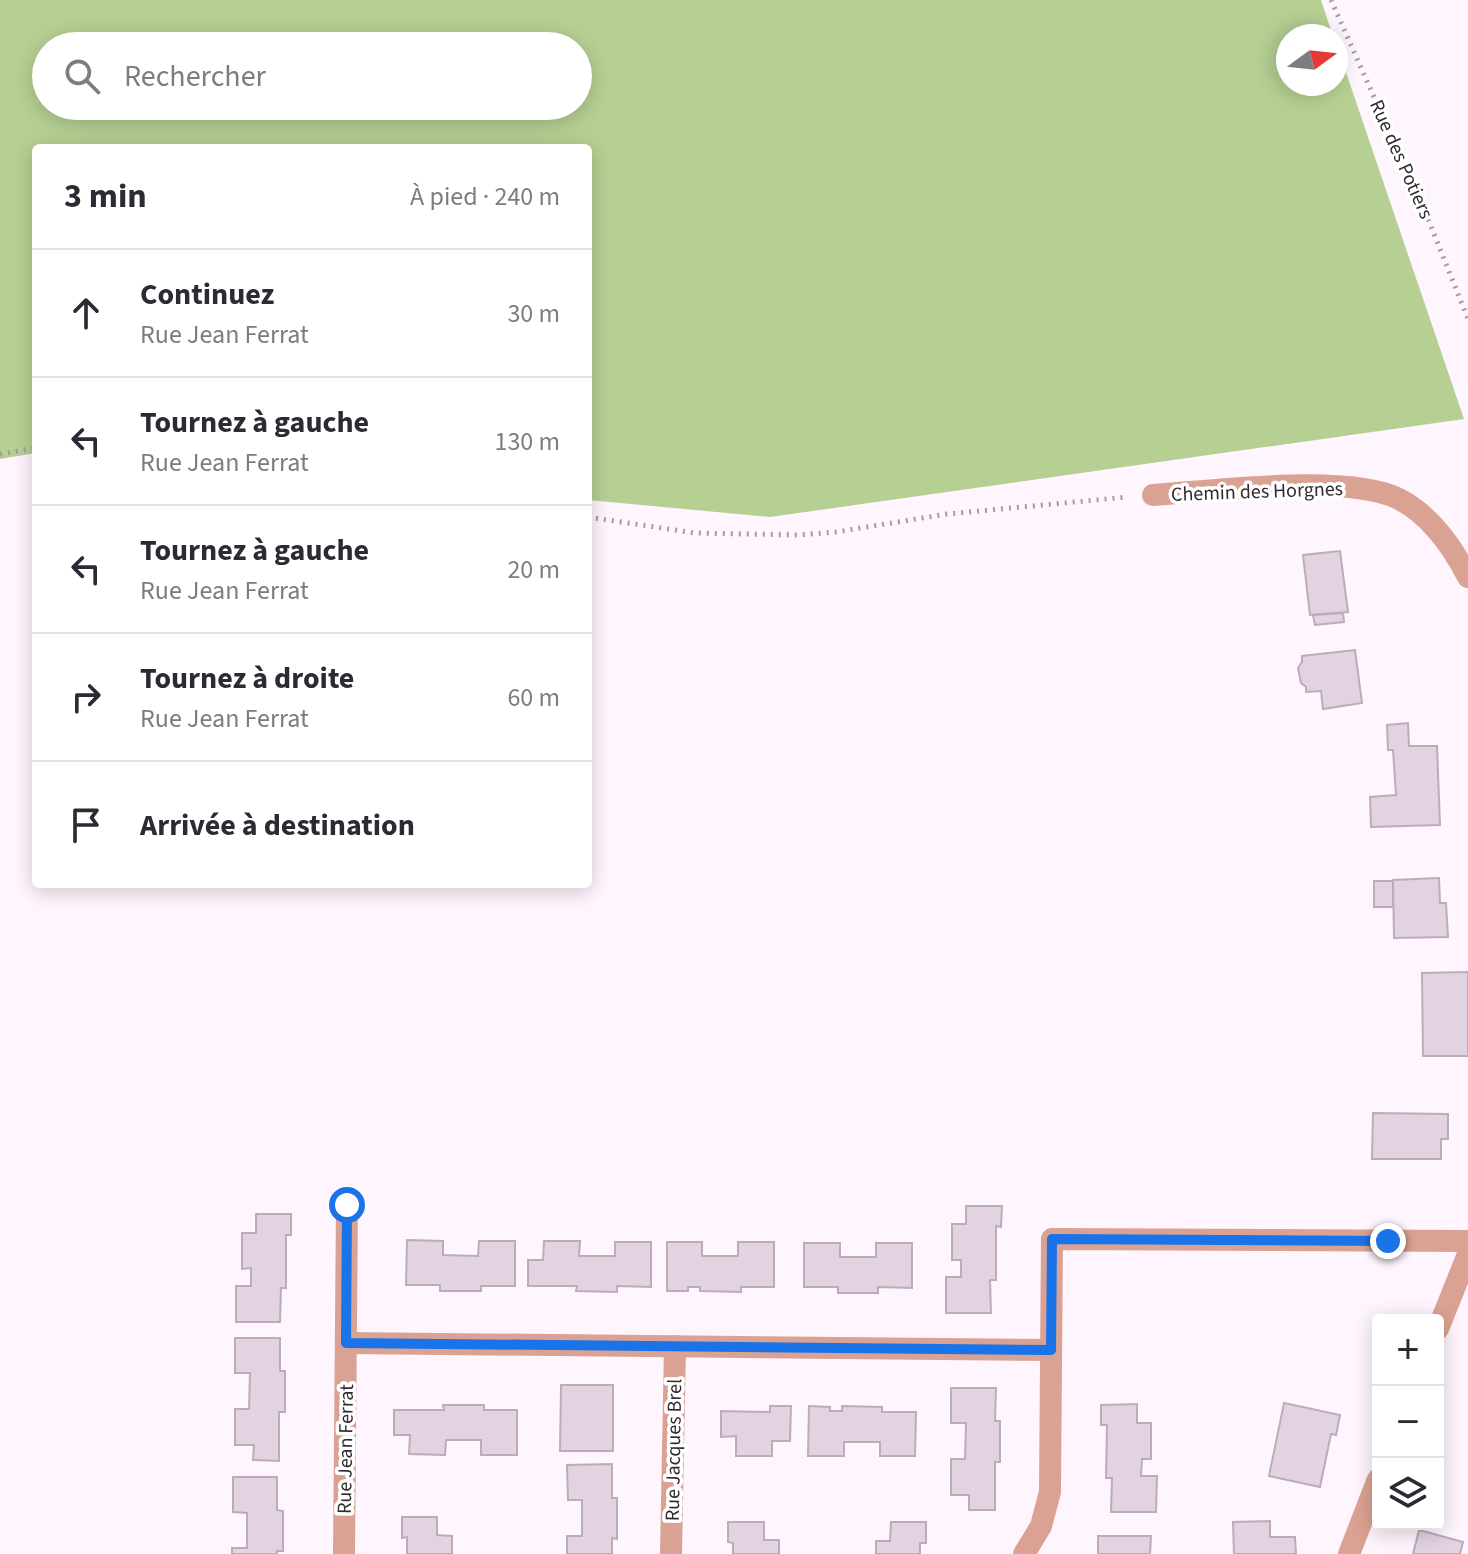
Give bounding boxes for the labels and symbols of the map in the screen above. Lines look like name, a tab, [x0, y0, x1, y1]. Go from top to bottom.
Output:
north arrow	[1276, 24, 1348, 96]
street label: Rue des Potiers	[1362, 95, 1440, 223]
street label: Chemin des Horgnes	[1171, 475, 1343, 509]
route start	[329, 1187, 365, 1223]
route end	[1370, 1223, 1406, 1259]
street label: Rue Jacques Brel	[659, 1379, 689, 1521]
street label: Rue Jean Ferrat	[331, 1384, 361, 1514]

